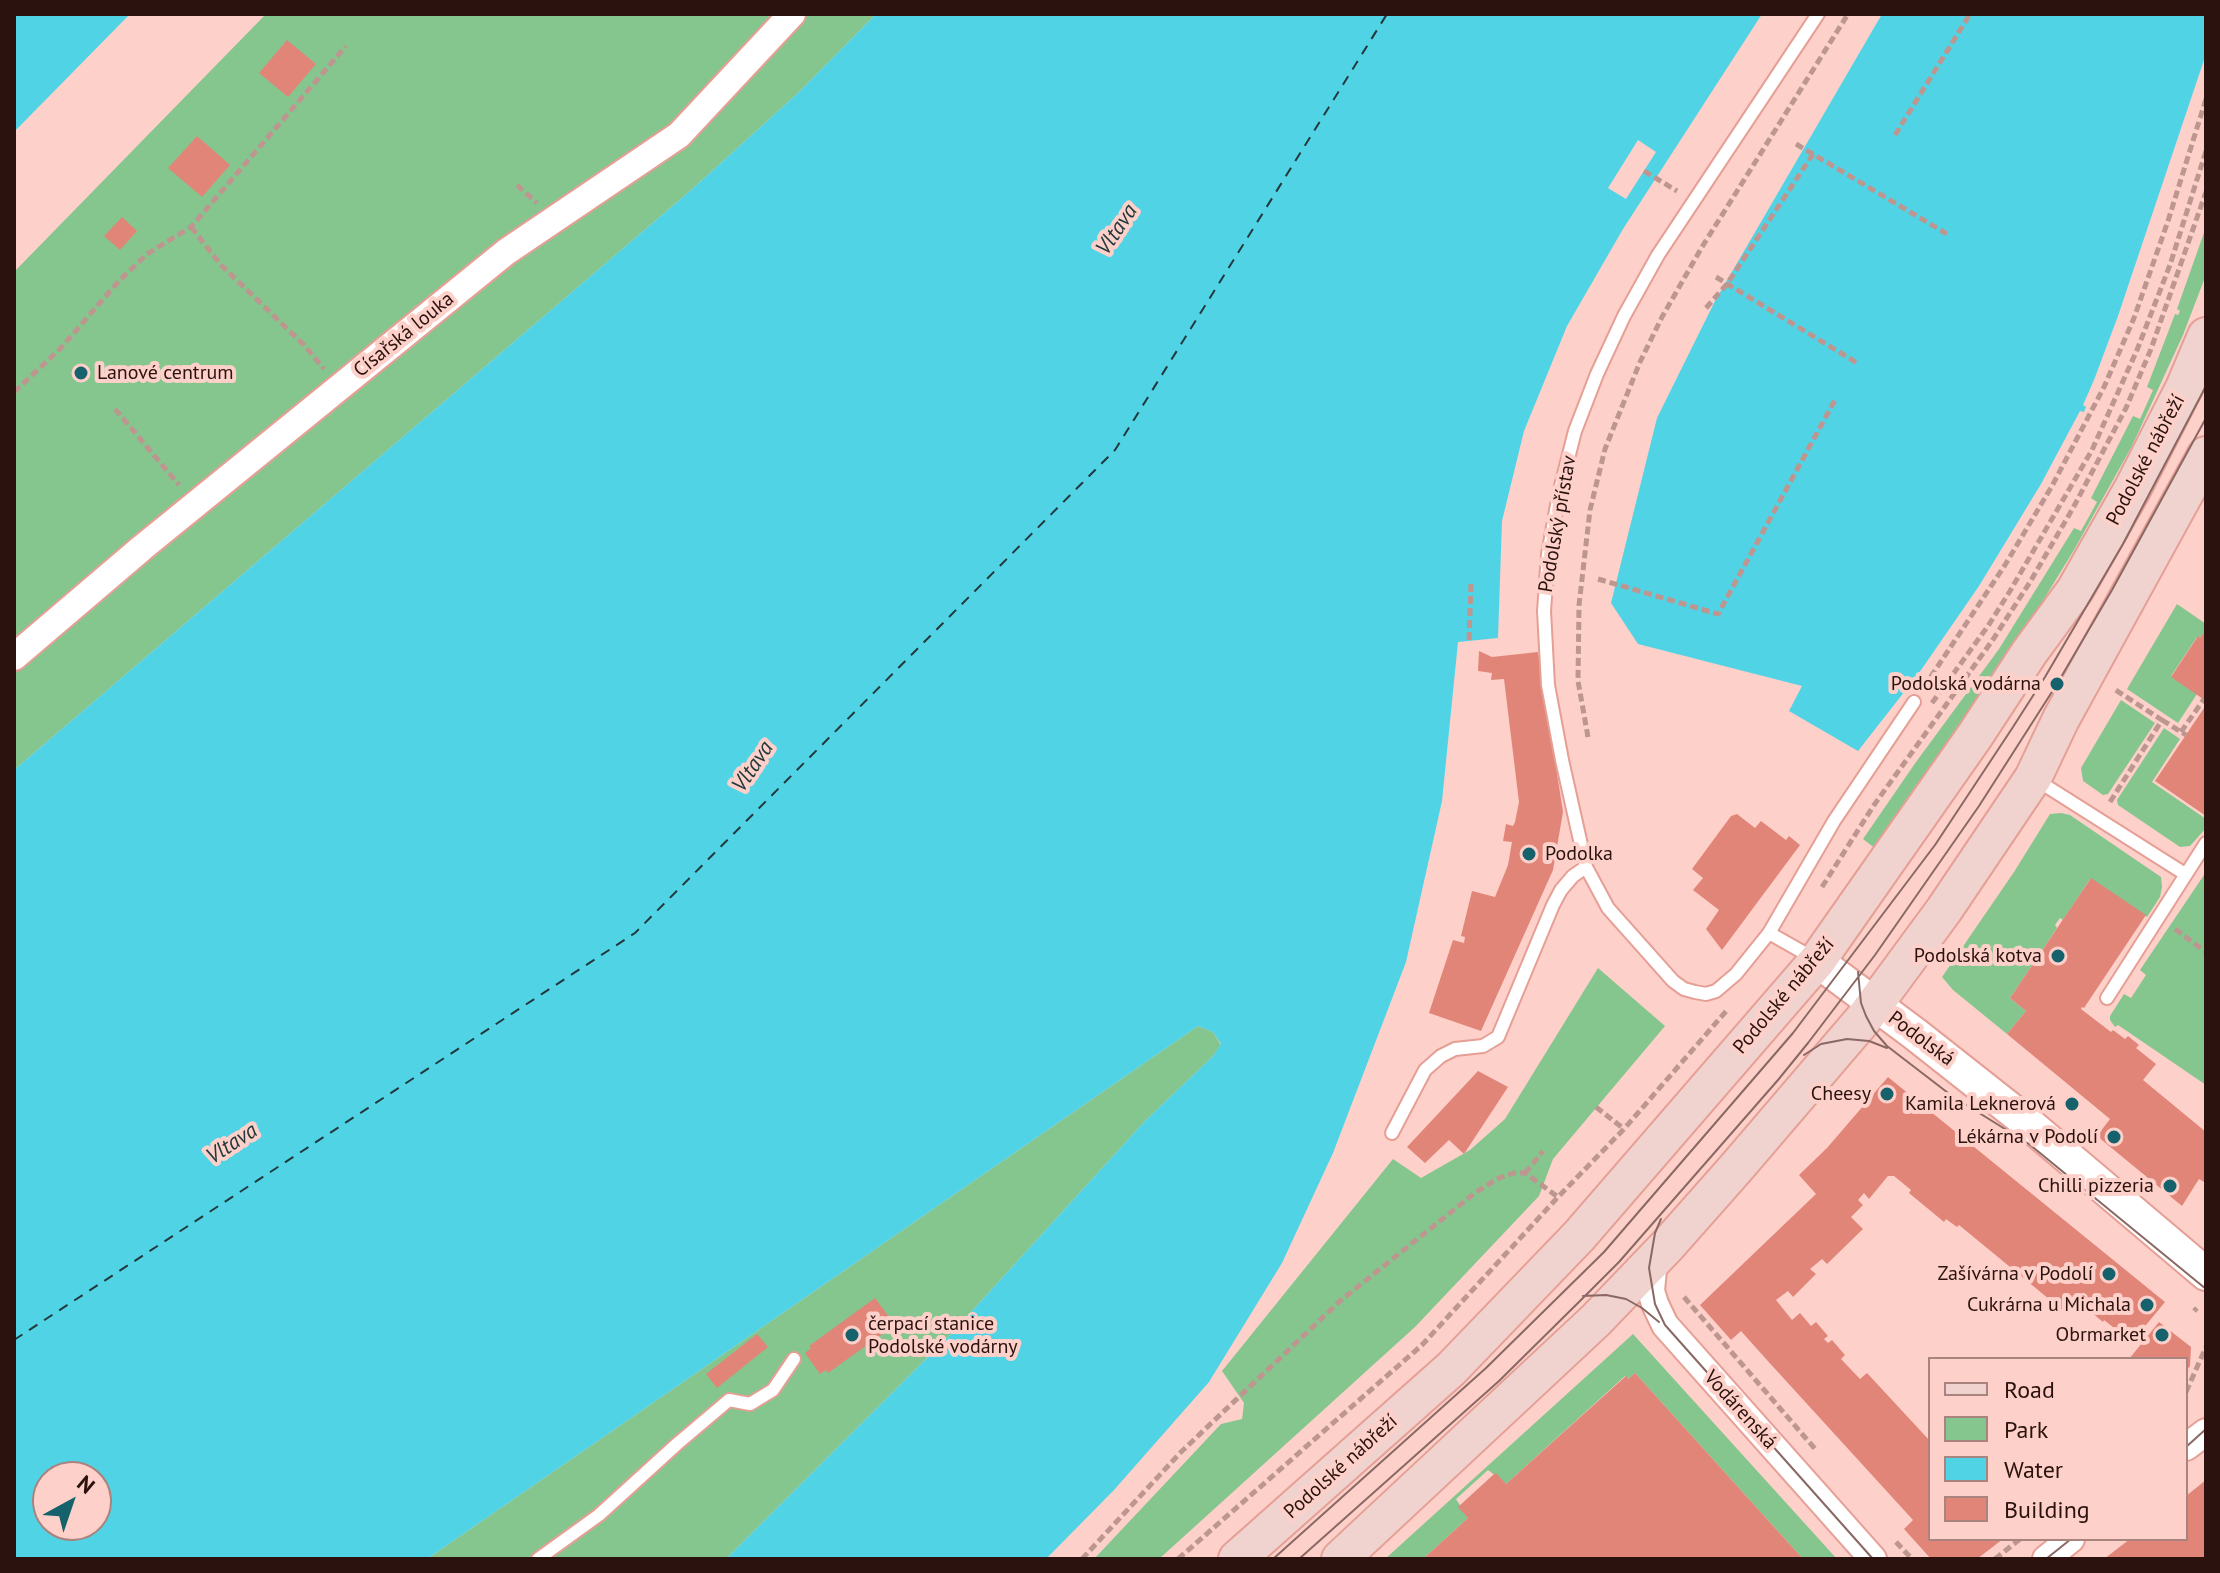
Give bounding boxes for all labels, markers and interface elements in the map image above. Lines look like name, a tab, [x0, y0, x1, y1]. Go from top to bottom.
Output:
water label: Vltava	[1091, 200, 1143, 260]
street label: Císařská louka	[349, 287, 459, 383]
place label: Lanové centrum	[97, 361, 233, 385]
marker: Lanové centrum	[72, 364, 90, 382]
street label: Podolské nábřeží	[2101, 391, 2191, 529]
street label: Podolský přístav	[1534, 454, 1582, 594]
place label: Podolská vodárna	[1891, 672, 2041, 696]
marker: Podolská vodárna	[2048, 675, 2066, 693]
water label: Vltava	[727, 737, 779, 797]
place label: Podolka	[1545, 842, 1613, 866]
marker: Podolka	[1520, 845, 1538, 863]
street label: Podolské nábřeží	[1728, 933, 1840, 1059]
place label: Podolská kotva	[1914, 944, 2042, 968]
marker: Podolská kotva	[2049, 947, 2067, 965]
street label: Podolská	[1883, 1006, 1959, 1072]
place label: Cheesy	[1811, 1082, 1871, 1106]
marker: Cheesy	[1878, 1085, 1896, 1103]
place label: Kamila Leknerová	[1905, 1092, 2056, 1116]
marker: Kamila Leknerová	[2063, 1095, 2081, 1113]
water label: Vltava	[201, 1118, 263, 1170]
place label: Lékárna v Podolí	[1957, 1125, 2098, 1149]
marker: Lékárna v Podolí	[2105, 1128, 2123, 1146]
place label: Chilli pizzeria	[2038, 1174, 2154, 1198]
marker: Chilli pizzeria	[2161, 1177, 2179, 1195]
place label: Zašívárna v Podolí	[1937, 1262, 2093, 1286]
marker: Zašívárna v Podolí	[2100, 1265, 2118, 1283]
place label: Cukrárna u Michala	[1967, 1293, 2131, 1317]
marker: Cukrárna u Michala	[2138, 1296, 2156, 1314]
place label: čerpací stanice Podolské vodárny	[868, 1312, 1018, 1359]
place label: Obrmarket	[2055, 1323, 2146, 1347]
marker: čerpací stanice Podolské vodárny	[843, 1326, 861, 1344]
marker: Obrmarket	[2153, 1326, 2171, 1344]
legend	[1928, 1357, 2188, 1541]
street label: Vodárenská	[1698, 1366, 1782, 1454]
text: Road	[2004, 1374, 2055, 1405]
street label: Podolské nábřeží	[1279, 1410, 1403, 1524]
text: Park	[2004, 1414, 2048, 1445]
text: Water	[2004, 1454, 2063, 1485]
north arrow	[32, 1461, 112, 1541]
text: N	[72, 1469, 101, 1500]
text: Building	[2004, 1494, 2090, 1525]

